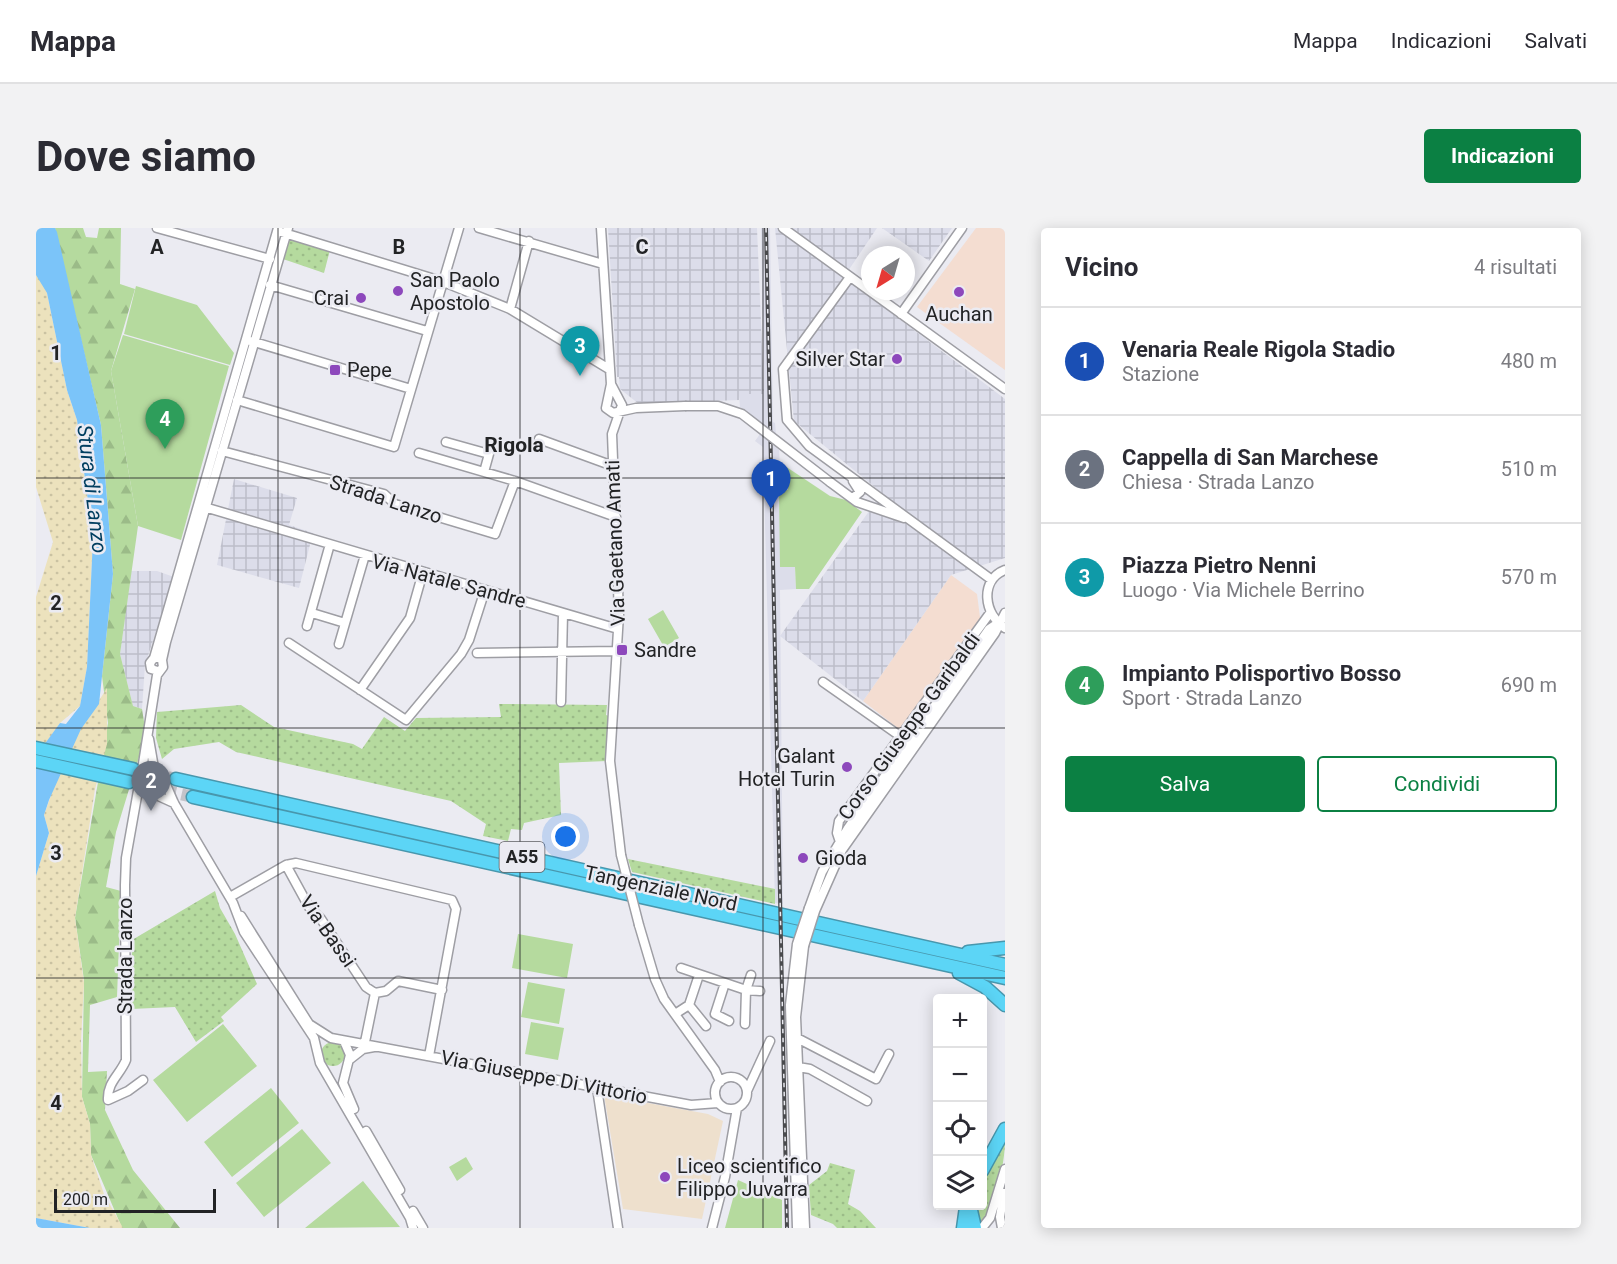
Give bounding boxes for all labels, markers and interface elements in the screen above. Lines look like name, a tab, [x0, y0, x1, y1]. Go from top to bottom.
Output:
text: Mappa	[30, 25, 116, 58]
text: Mappa	[1293, 29, 1358, 53]
text: Indicazioni	[1391, 29, 1492, 53]
text: Salvati	[1525, 29, 1587, 53]
button: Indicazioni	[1424, 129, 1581, 183]
text: Dove siamo	[36, 132, 256, 181]
text: A	[150, 235, 164, 259]
text: B	[393, 235, 405, 259]
text: C	[635, 235, 649, 259]
north arrow	[861, 246, 915, 300]
text: Vicino	[1065, 252, 1139, 282]
text: 4 risultati	[1474, 255, 1557, 279]
place label: San Paolo Apostolo	[410, 268, 500, 315]
marker: San Paolo Apostolo	[391, 284, 405, 298]
marker: Auchan	[952, 285, 966, 299]
place label: Crai	[314, 286, 349, 310]
marker: Crai	[354, 291, 368, 305]
place label: Auchan	[925, 302, 993, 326]
pin: 3	[560, 326, 600, 376]
text: Venaria Reale Rigola Stadio	[1122, 337, 1395, 362]
text: 1	[50, 341, 62, 365]
place label: Silver Star	[795, 347, 885, 371]
text: 1	[1079, 349, 1090, 373]
text: 480 m	[1501, 349, 1557, 373]
marker: Silver Star	[890, 352, 904, 366]
place label: Pepe	[347, 358, 392, 382]
text: Stazione	[1122, 362, 1199, 386]
marker: Pepe	[328, 363, 342, 377]
pin: 4	[146, 400, 184, 449]
water label: Stura di Lanzo	[72, 423, 112, 555]
district label: Rigola	[484, 433, 544, 457]
text: Cappella di San Marchese	[1122, 445, 1378, 470]
text: 2	[1079, 457, 1090, 481]
text: 510 m	[1501, 457, 1557, 481]
street label: Via Gaetano Amati	[600, 460, 630, 626]
pin: 1	[752, 460, 790, 509]
street label: Strada Lanzo	[327, 470, 445, 528]
text: Chiesa · Strada Lanzo	[1122, 470, 1315, 494]
street label: Via Natale Sandre	[369, 549, 529, 613]
text: Piazza Pietro Nenni	[1122, 553, 1316, 578]
text: 3	[1079, 565, 1090, 589]
text: 570 m	[1501, 565, 1557, 589]
text: Luogo · Via Michele Berrino	[1122, 578, 1365, 602]
text: 2	[50, 591, 62, 615]
street label: Corso Giuseppe Garibaldi	[833, 628, 985, 824]
place label: Sandre	[634, 638, 696, 662]
marker: Sandre	[615, 643, 629, 657]
text: Impianto Polisportivo Bosso	[1122, 661, 1401, 686]
text: 4	[1079, 673, 1090, 697]
text: 690 m	[1501, 673, 1557, 697]
text: Sport · Strada Lanzo	[1122, 686, 1302, 710]
place label: Galant Hotel Turin	[738, 744, 835, 791]
button: Salva	[1065, 756, 1305, 812]
button: Condividi	[1317, 756, 1557, 812]
marker: Galant Hotel Turin	[840, 760, 854, 774]
pin: 2	[132, 762, 170, 811]
your location	[551, 822, 580, 851]
text: 3	[50, 841, 62, 865]
road number: A55	[500, 842, 544, 872]
place label: Gioda	[815, 846, 867, 870]
marker: Gioda	[796, 851, 810, 865]
street label: Tangenziale Nord	[583, 860, 739, 916]
street label: Via Bassi	[295, 890, 361, 972]
street label: Strada Lanzo	[113, 898, 137, 1014]
map controls	[933, 994, 987, 1210]
button: +	[933, 994, 987, 1048]
street label: Via Giuseppe Di Vittorio	[439, 1045, 649, 1109]
button: −	[933, 1048, 987, 1102]
text: 4	[50, 1091, 62, 1115]
button: locate	[933, 1102, 987, 1156]
place label: Liceo scientifico Filippo Juvarra	[677, 1154, 822, 1201]
button: layers	[933, 1156, 987, 1210]
marker: Liceo scientifico Filippo Juvarra	[658, 1170, 672, 1184]
scale bar	[54, 1186, 216, 1214]
text: 200 m	[63, 1190, 108, 1209]

